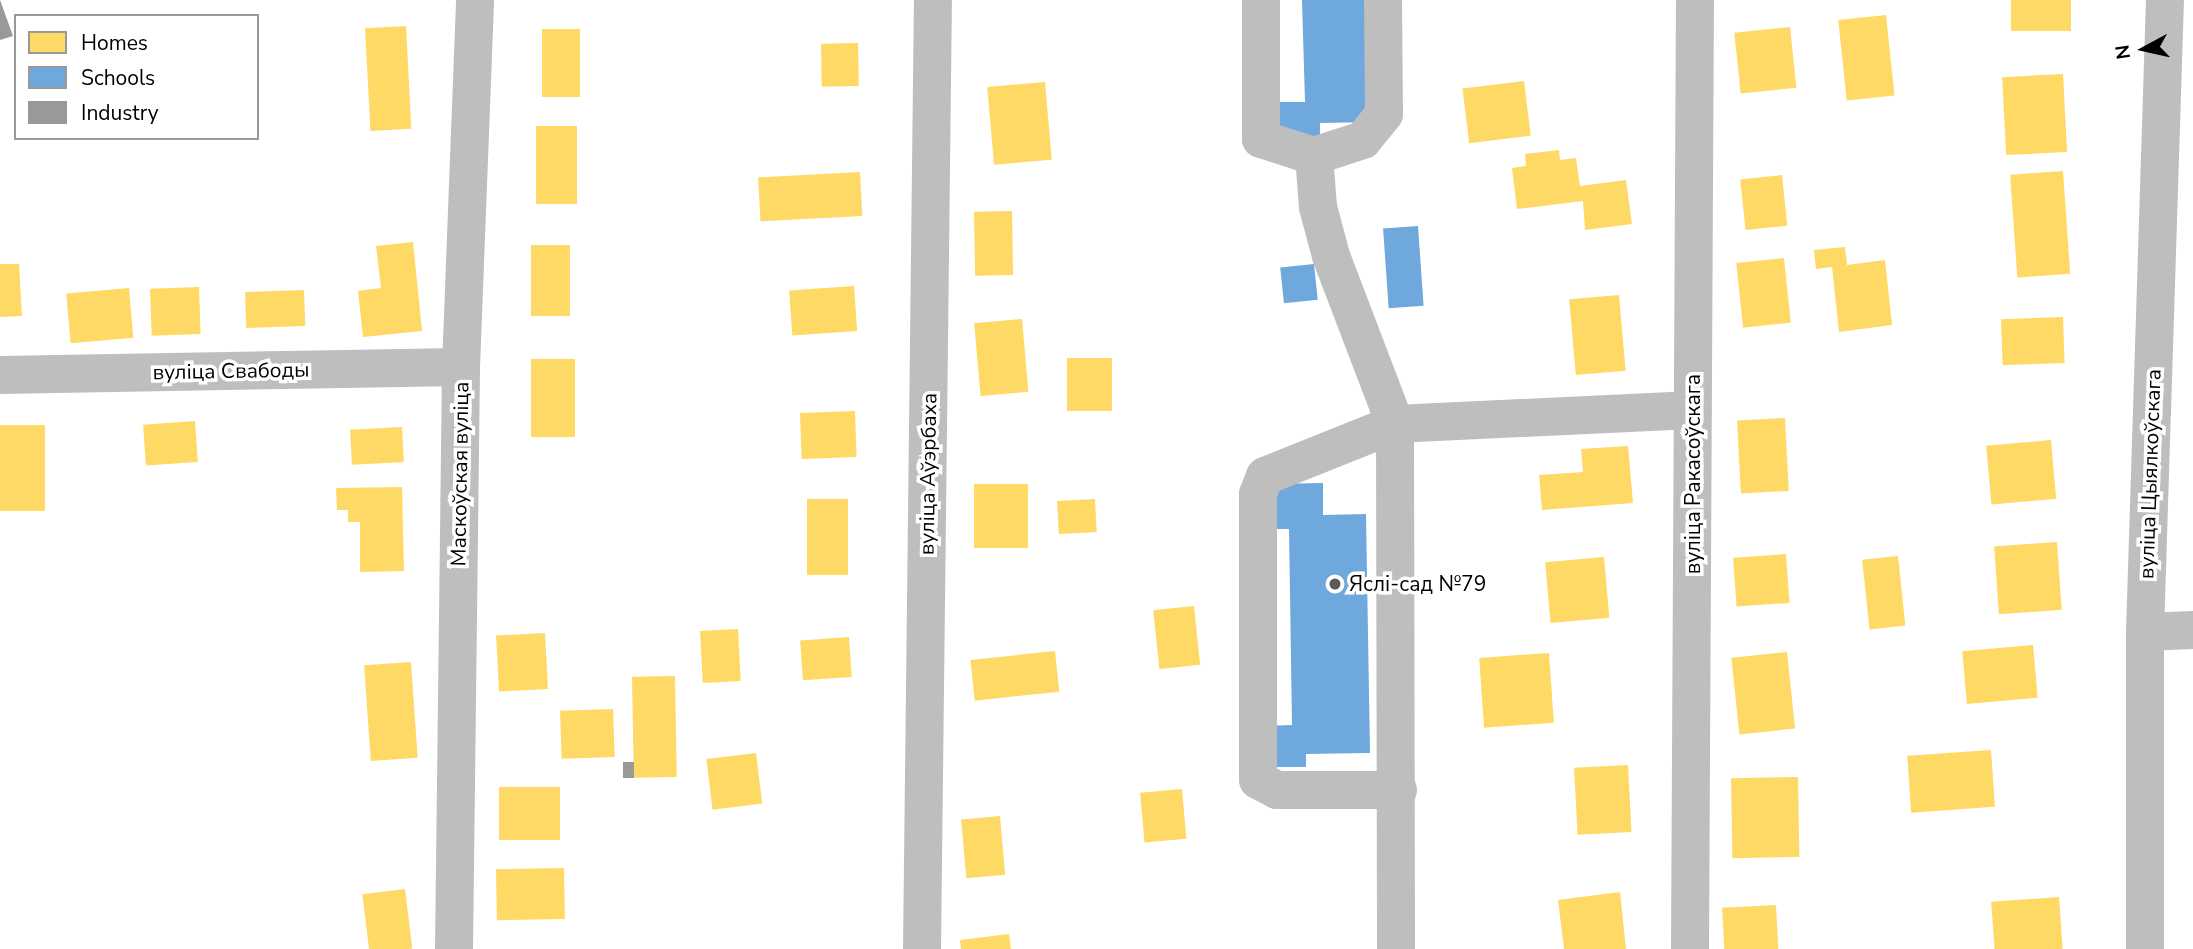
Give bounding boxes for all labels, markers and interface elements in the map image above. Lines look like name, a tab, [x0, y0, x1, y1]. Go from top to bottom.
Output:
legend	[14, 14, 259, 140]
north arrow	[2109, 14, 2179, 84]
text: Homes	[81, 29, 148, 57]
text: N	[2109, 43, 2137, 61]
text: Schools	[81, 64, 155, 92]
text: Industry	[81, 99, 159, 127]
street label: вуліца Свабоды	[152, 357, 310, 385]
street label: вуліца Цыялкоўскага	[2134, 369, 2166, 579]
street label: вуліца Ракасоўскага	[1680, 374, 1706, 574]
street label: Маскоўская вуліца	[446, 381, 474, 567]
street label: вуліца Аўэрбаха	[914, 393, 942, 555]
place label: Яслі-сад №79	[1349, 571, 1486, 597]
marker: Яслі-сад №79	[1327, 576, 1343, 592]

